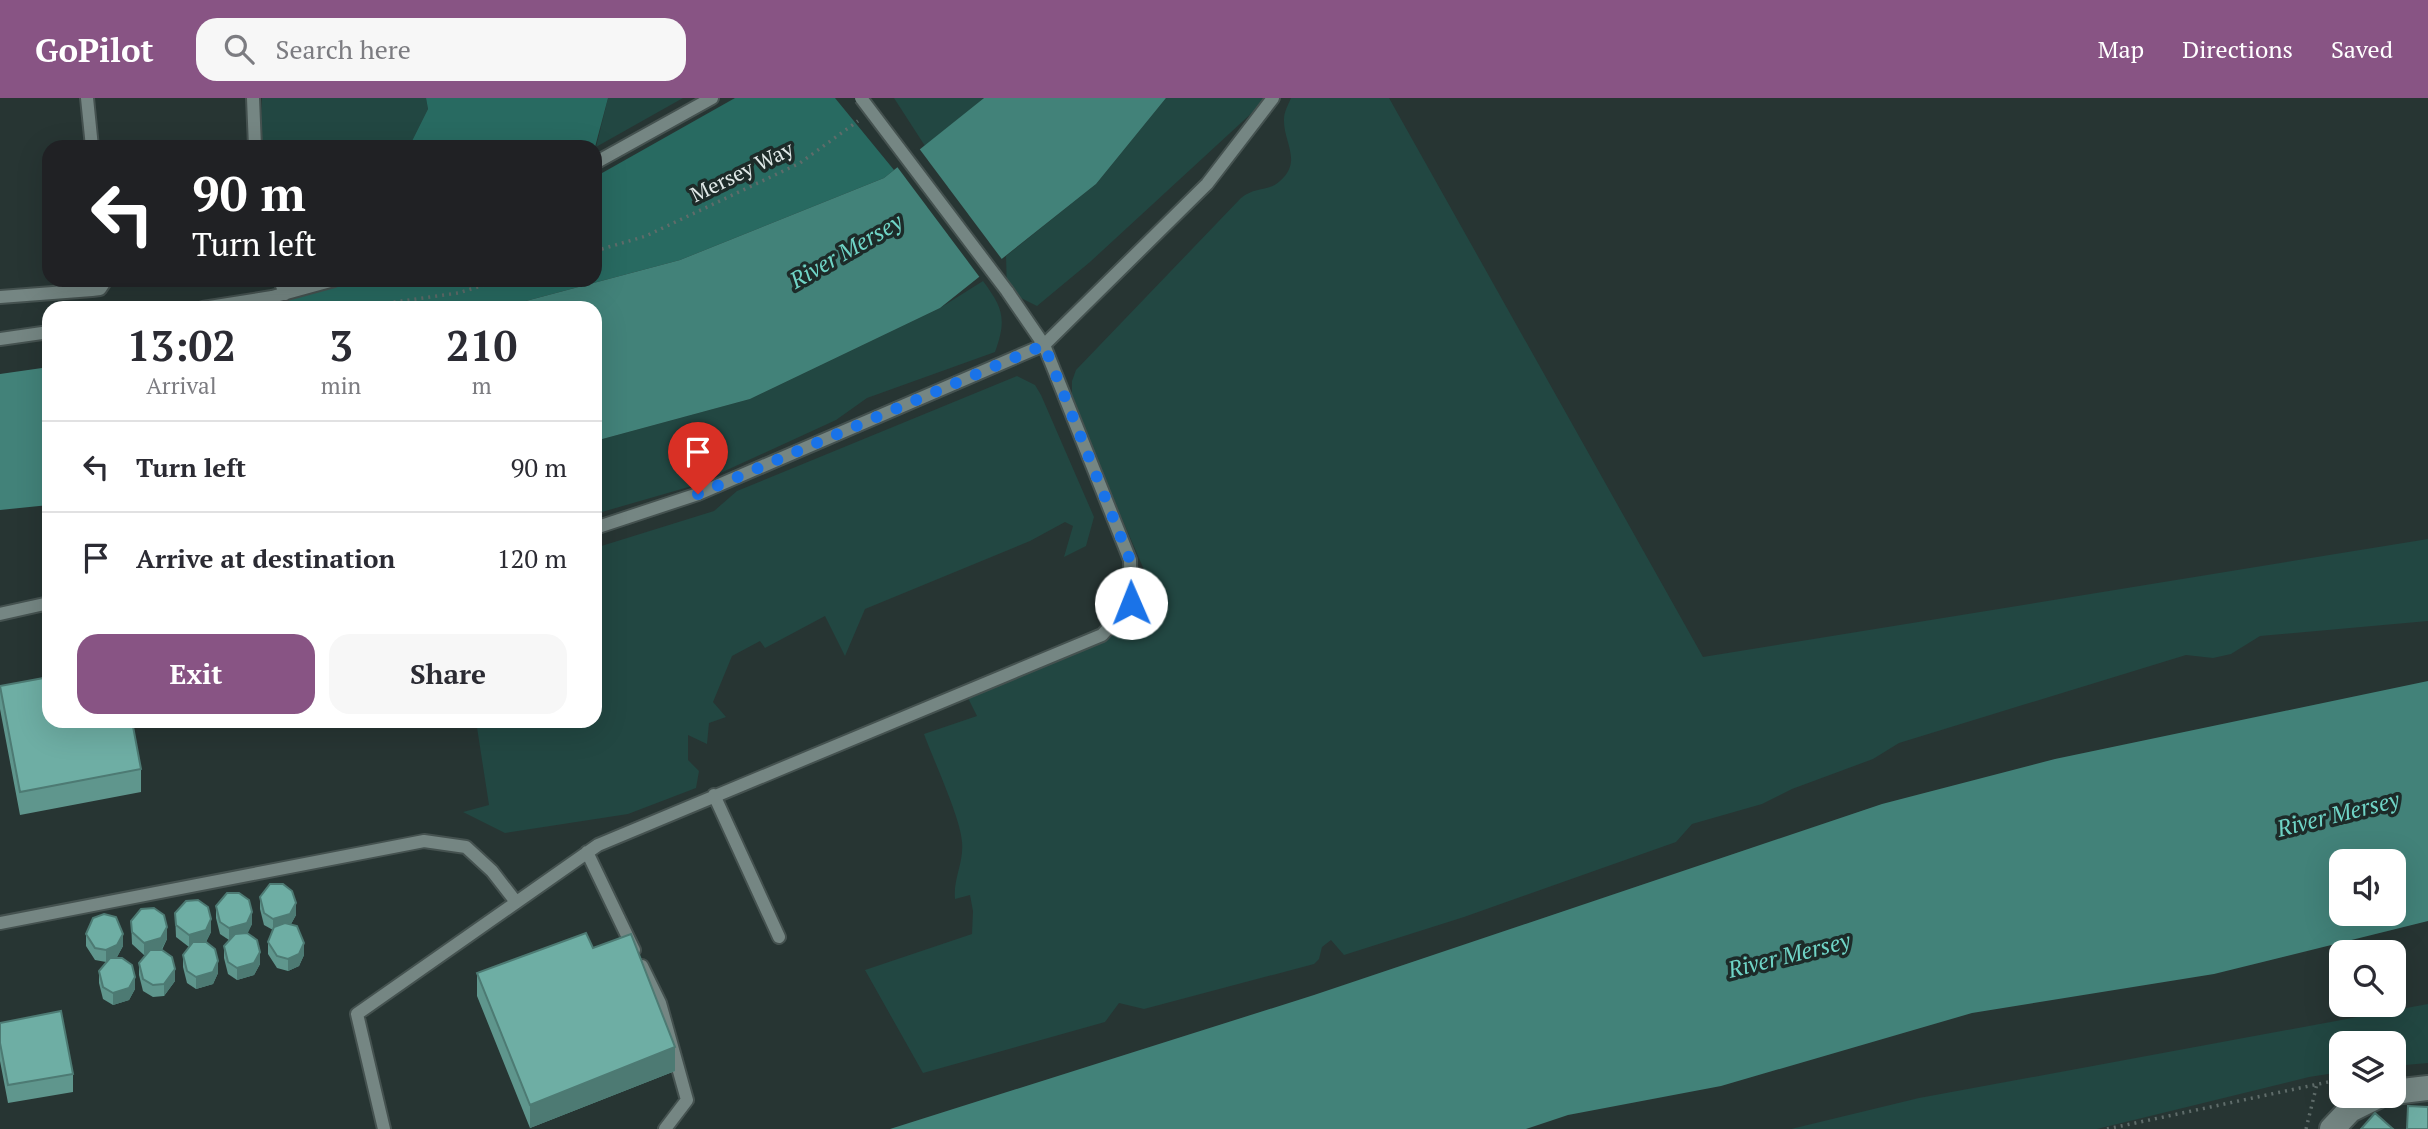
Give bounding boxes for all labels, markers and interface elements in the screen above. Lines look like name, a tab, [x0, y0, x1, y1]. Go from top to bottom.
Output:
search box	[196, 18, 686, 81]
text: GoPilot	[35, 28, 154, 71]
icon: search	[220, 30, 258, 68]
text: Search here	[276, 32, 411, 66]
text: Map	[2098, 33, 2144, 65]
text: Directions	[2182, 33, 2293, 65]
text: Saved	[2331, 33, 2393, 65]
street label: Mersey Way	[685, 134, 798, 208]
text: 90 m	[192, 160, 306, 225]
icon: left	[77, 168, 168, 259]
water label: River Mersey	[783, 206, 908, 296]
text: Turn left	[192, 223, 316, 265]
text: 13:02	[127, 317, 236, 373]
text: 3	[329, 317, 353, 373]
text: 210	[446, 317, 517, 373]
text: Arrival	[146, 370, 217, 401]
text: min	[321, 370, 361, 401]
text: m	[472, 370, 492, 401]
pin	[668, 422, 728, 494]
icon: arrive	[679, 433, 717, 471]
icon: left	[77, 448, 115, 486]
text: Turn left	[136, 450, 246, 484]
text: 90 m	[511, 450, 567, 484]
icon: arrive	[77, 539, 115, 577]
text: Arrive at destination	[136, 541, 395, 575]
text: 120 m	[497, 541, 567, 575]
position arrow	[1094, 566, 1168, 640]
button: Exit	[77, 634, 315, 714]
button: Share	[329, 634, 567, 714]
water label: River Mersey	[2272, 783, 2403, 844]
map controls	[2329, 849, 2406, 1108]
button: sound	[2329, 849, 2406, 926]
water label: River Mersey	[1723, 924, 1854, 985]
button: search	[2329, 940, 2406, 1017]
button: layers	[2329, 1031, 2406, 1108]

